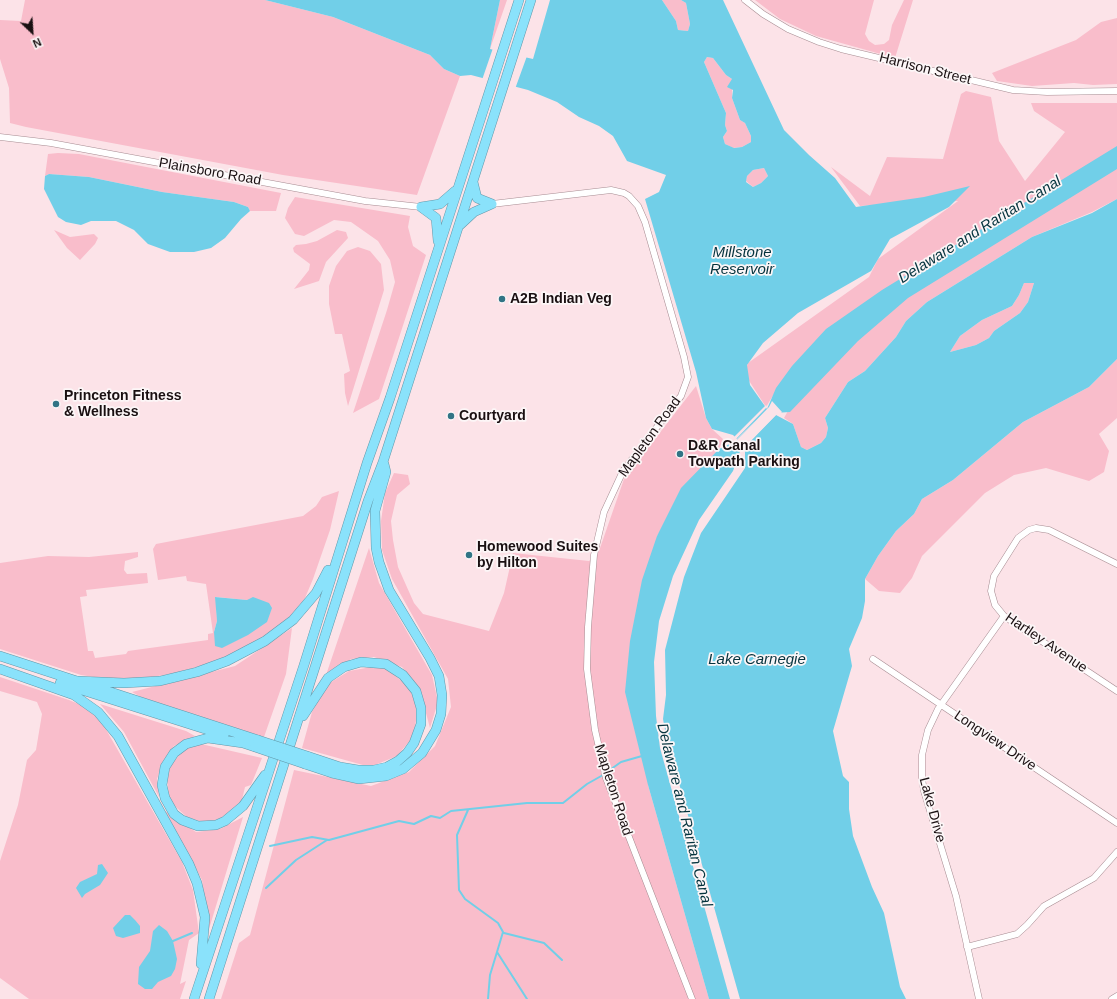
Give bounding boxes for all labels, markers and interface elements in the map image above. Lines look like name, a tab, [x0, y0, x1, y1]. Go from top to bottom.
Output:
north arrow	[12, 12, 52, 52]
text: N	[31, 36, 43, 50]
street label: Harrison Street	[877, 49, 973, 89]
street label: Plainsboro Road	[158, 155, 262, 189]
water label: Delaware and Raritan Canal	[895, 172, 1065, 288]
water label: Millstone Reservoir	[710, 244, 774, 279]
place label: A2B Indian Veg	[510, 291, 612, 307]
marker: A2B Indian Veg	[497, 294, 507, 304]
place label: Princeton Fitness & Wellness	[64, 388, 181, 420]
street label: Mapleton Road	[615, 394, 685, 480]
marker: Princeton Fitness & Wellness	[51, 399, 61, 409]
place label: Courtyard	[459, 408, 526, 424]
marker: Courtyard	[446, 411, 456, 421]
place label: D&R Canal Towpath Parking	[688, 438, 800, 470]
marker: D&R Canal Towpath Parking	[675, 449, 685, 459]
place label: Homewood Suites by Hilton	[477, 539, 598, 572]
marker: Homewood Suites by Hilton	[464, 550, 474, 560]
street label: Hartley Avenue	[1002, 609, 1090, 677]
water label: Lake Carnegie	[708, 651, 806, 669]
street label: Longview Drive	[951, 707, 1039, 775]
water label: Delaware and Raritan Canal	[652, 721, 716, 909]
street label: Mapleton Road	[590, 742, 636, 838]
street label: Lake Drive	[915, 776, 949, 844]

